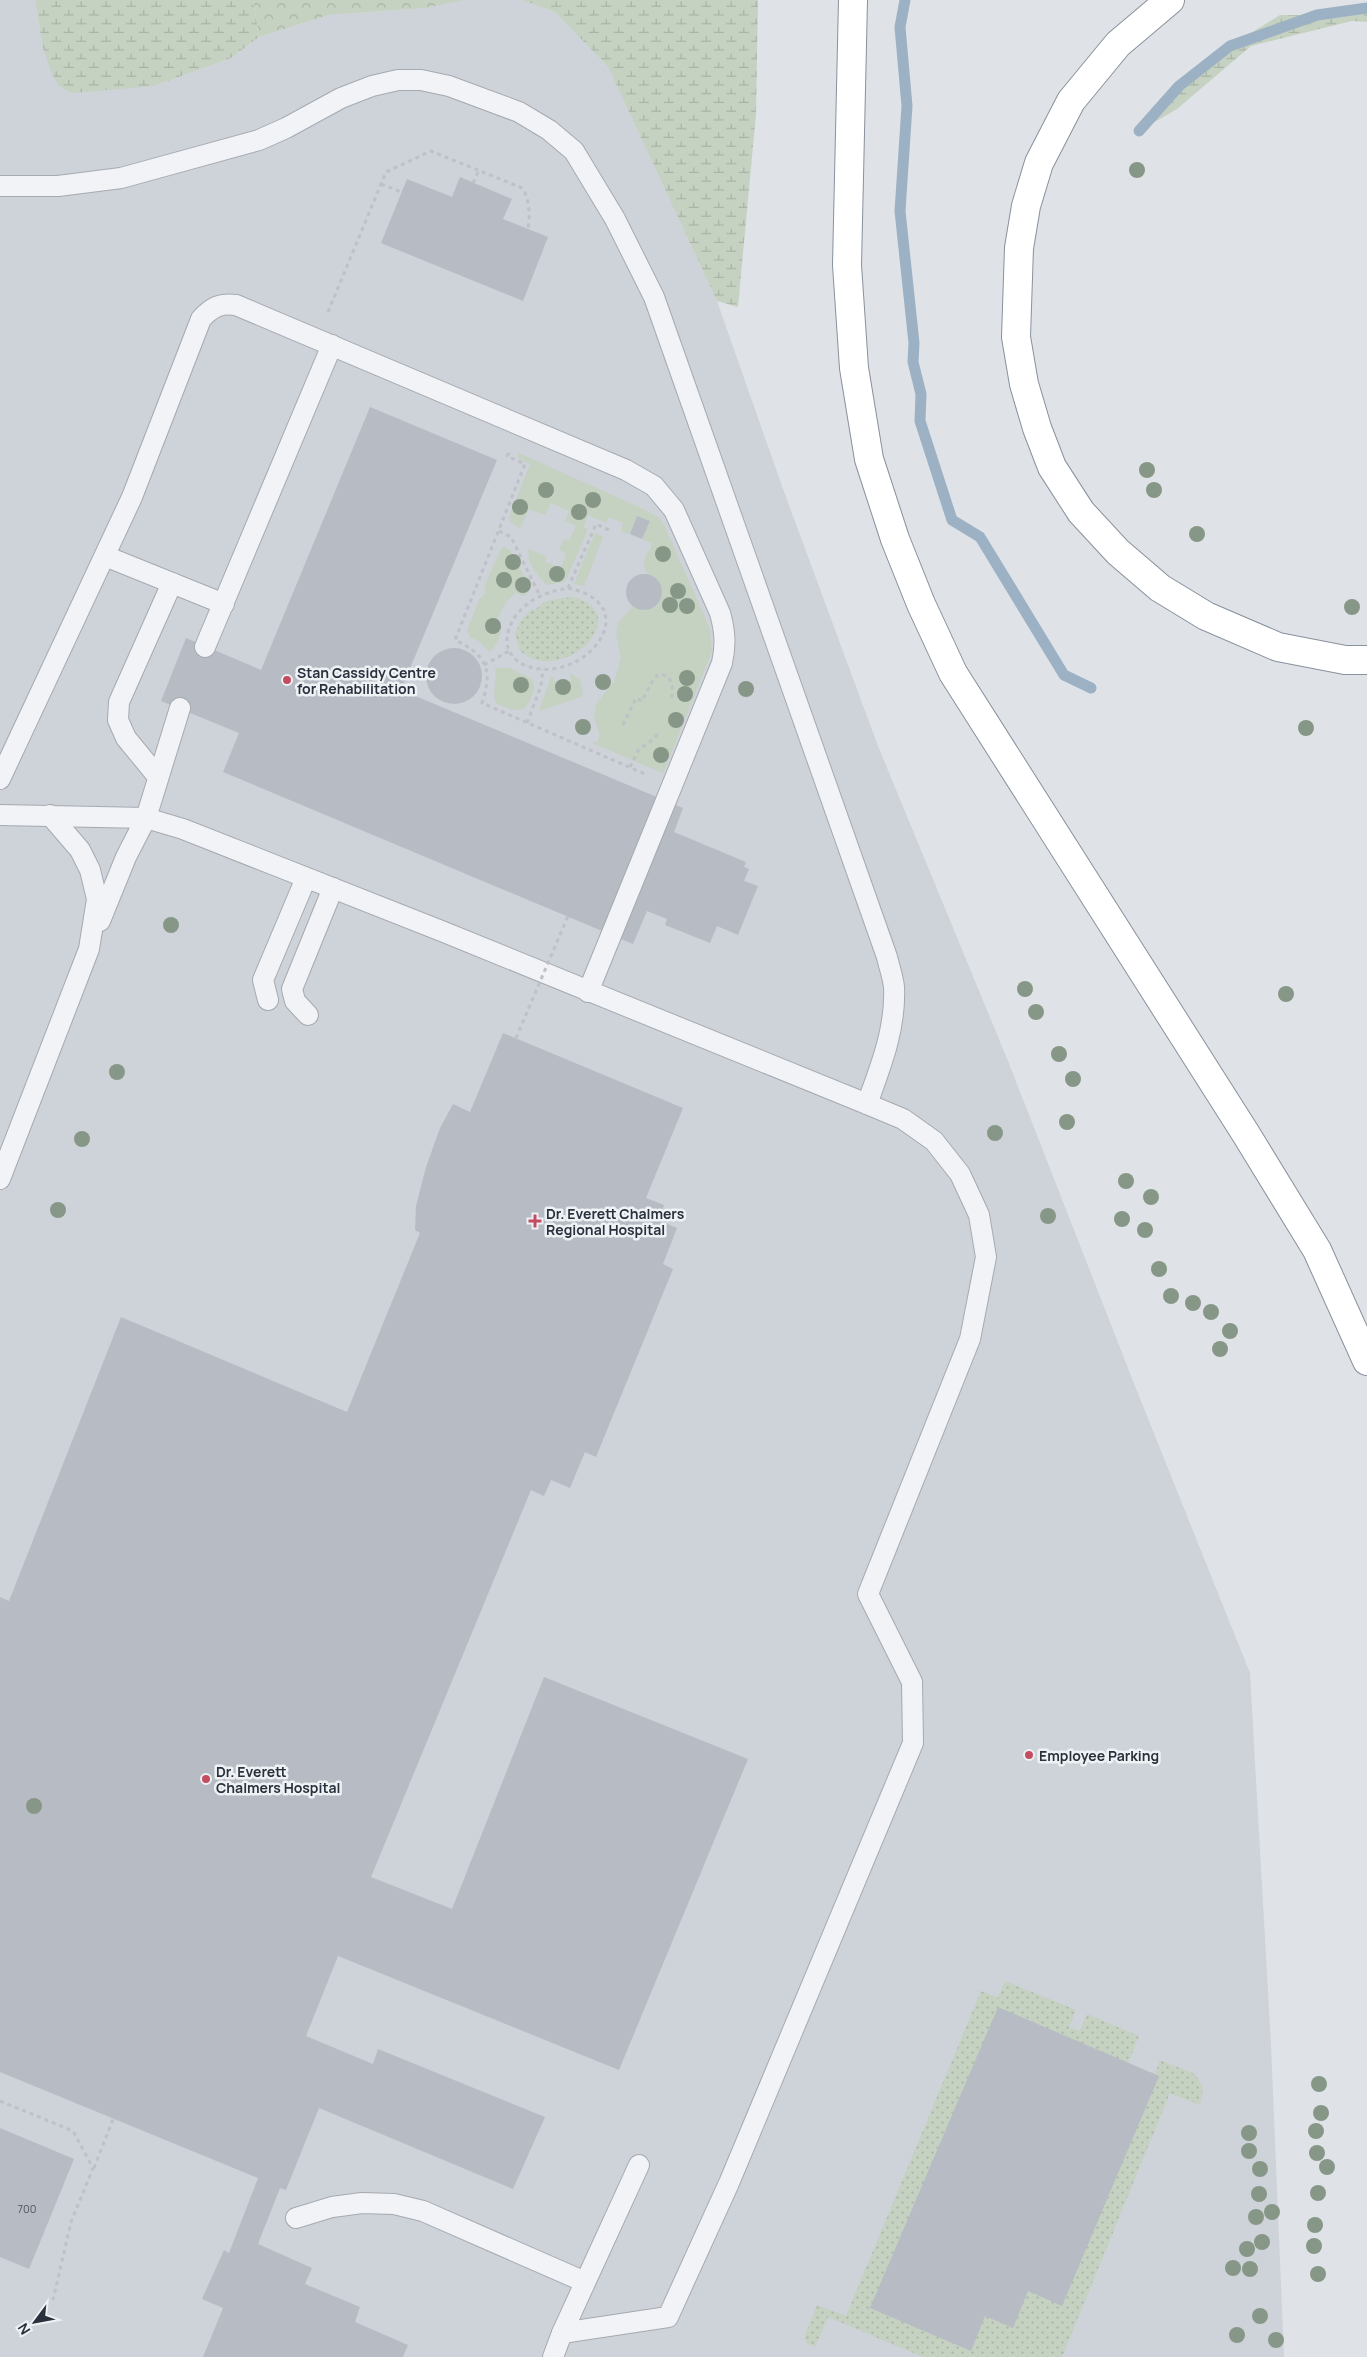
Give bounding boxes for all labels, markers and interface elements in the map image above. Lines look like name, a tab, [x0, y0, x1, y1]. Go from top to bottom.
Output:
place label: Stan Cassidy Centre for Rehabilitation	[297, 663, 436, 698]
marker: Stan Cassidy Centre for Rehabilitation	[281, 674, 293, 686]
place label: Dr. Everett Chalmers Regional Hospital	[546, 1204, 685, 1239]
marker: Dr. Everett Chalmers Regional Hospital	[528, 1214, 542, 1228]
place label: Employee Parking	[1039, 1746, 1159, 1765]
marker: Employee Parking	[1023, 1749, 1035, 1761]
place label: Dr. Everett Chalmers Hospital	[216, 1762, 340, 1797]
marker: Dr. Everett Chalmers Hospital	[200, 1773, 212, 1785]
house number: 700	[18, 2201, 36, 2216]
north arrow	[10, 2297, 60, 2347]
text: N	[13, 2320, 34, 2338]

